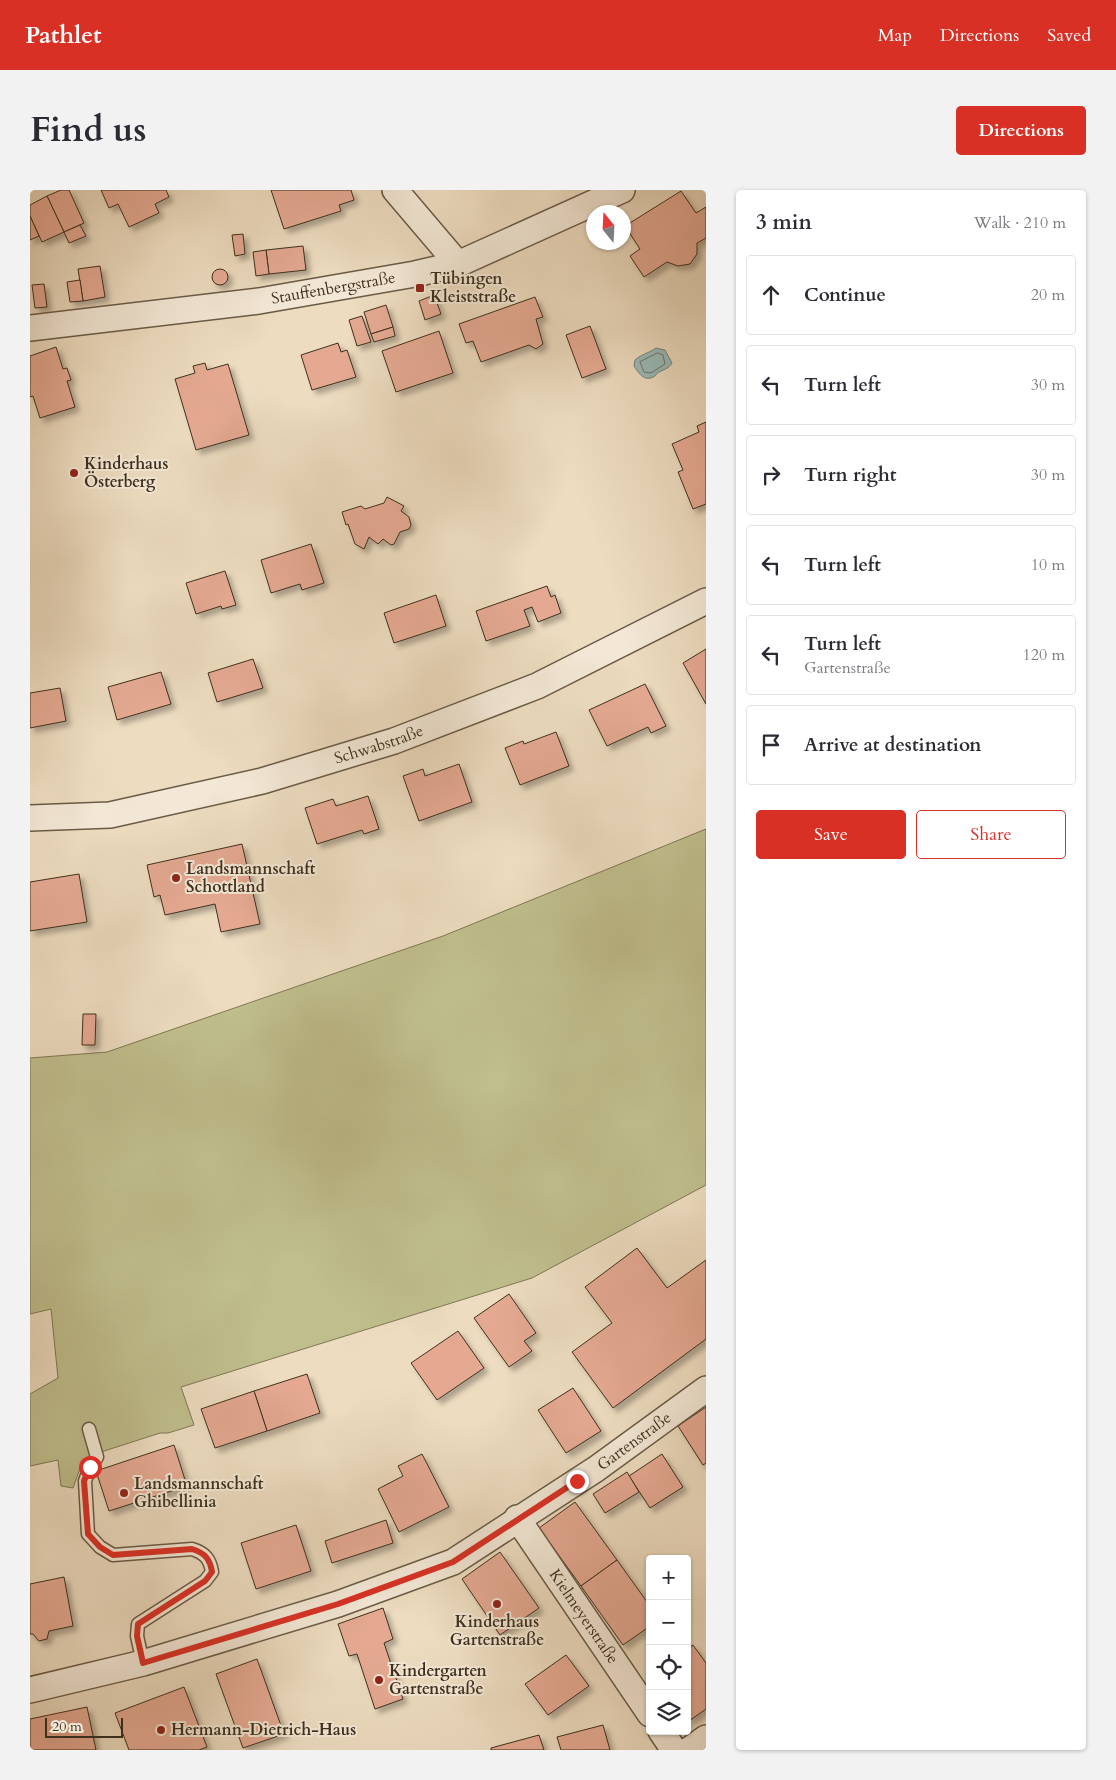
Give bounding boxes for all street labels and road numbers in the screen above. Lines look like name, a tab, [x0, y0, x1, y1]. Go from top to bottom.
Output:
street label: Stauffenbergstraße	[270, 267, 397, 310]
street label: Schwabstraße	[332, 720, 426, 769]
street label: Gartenstraße	[592, 1407, 676, 1476]
street label: Kielmeyerstraße	[544, 1565, 624, 1668]

